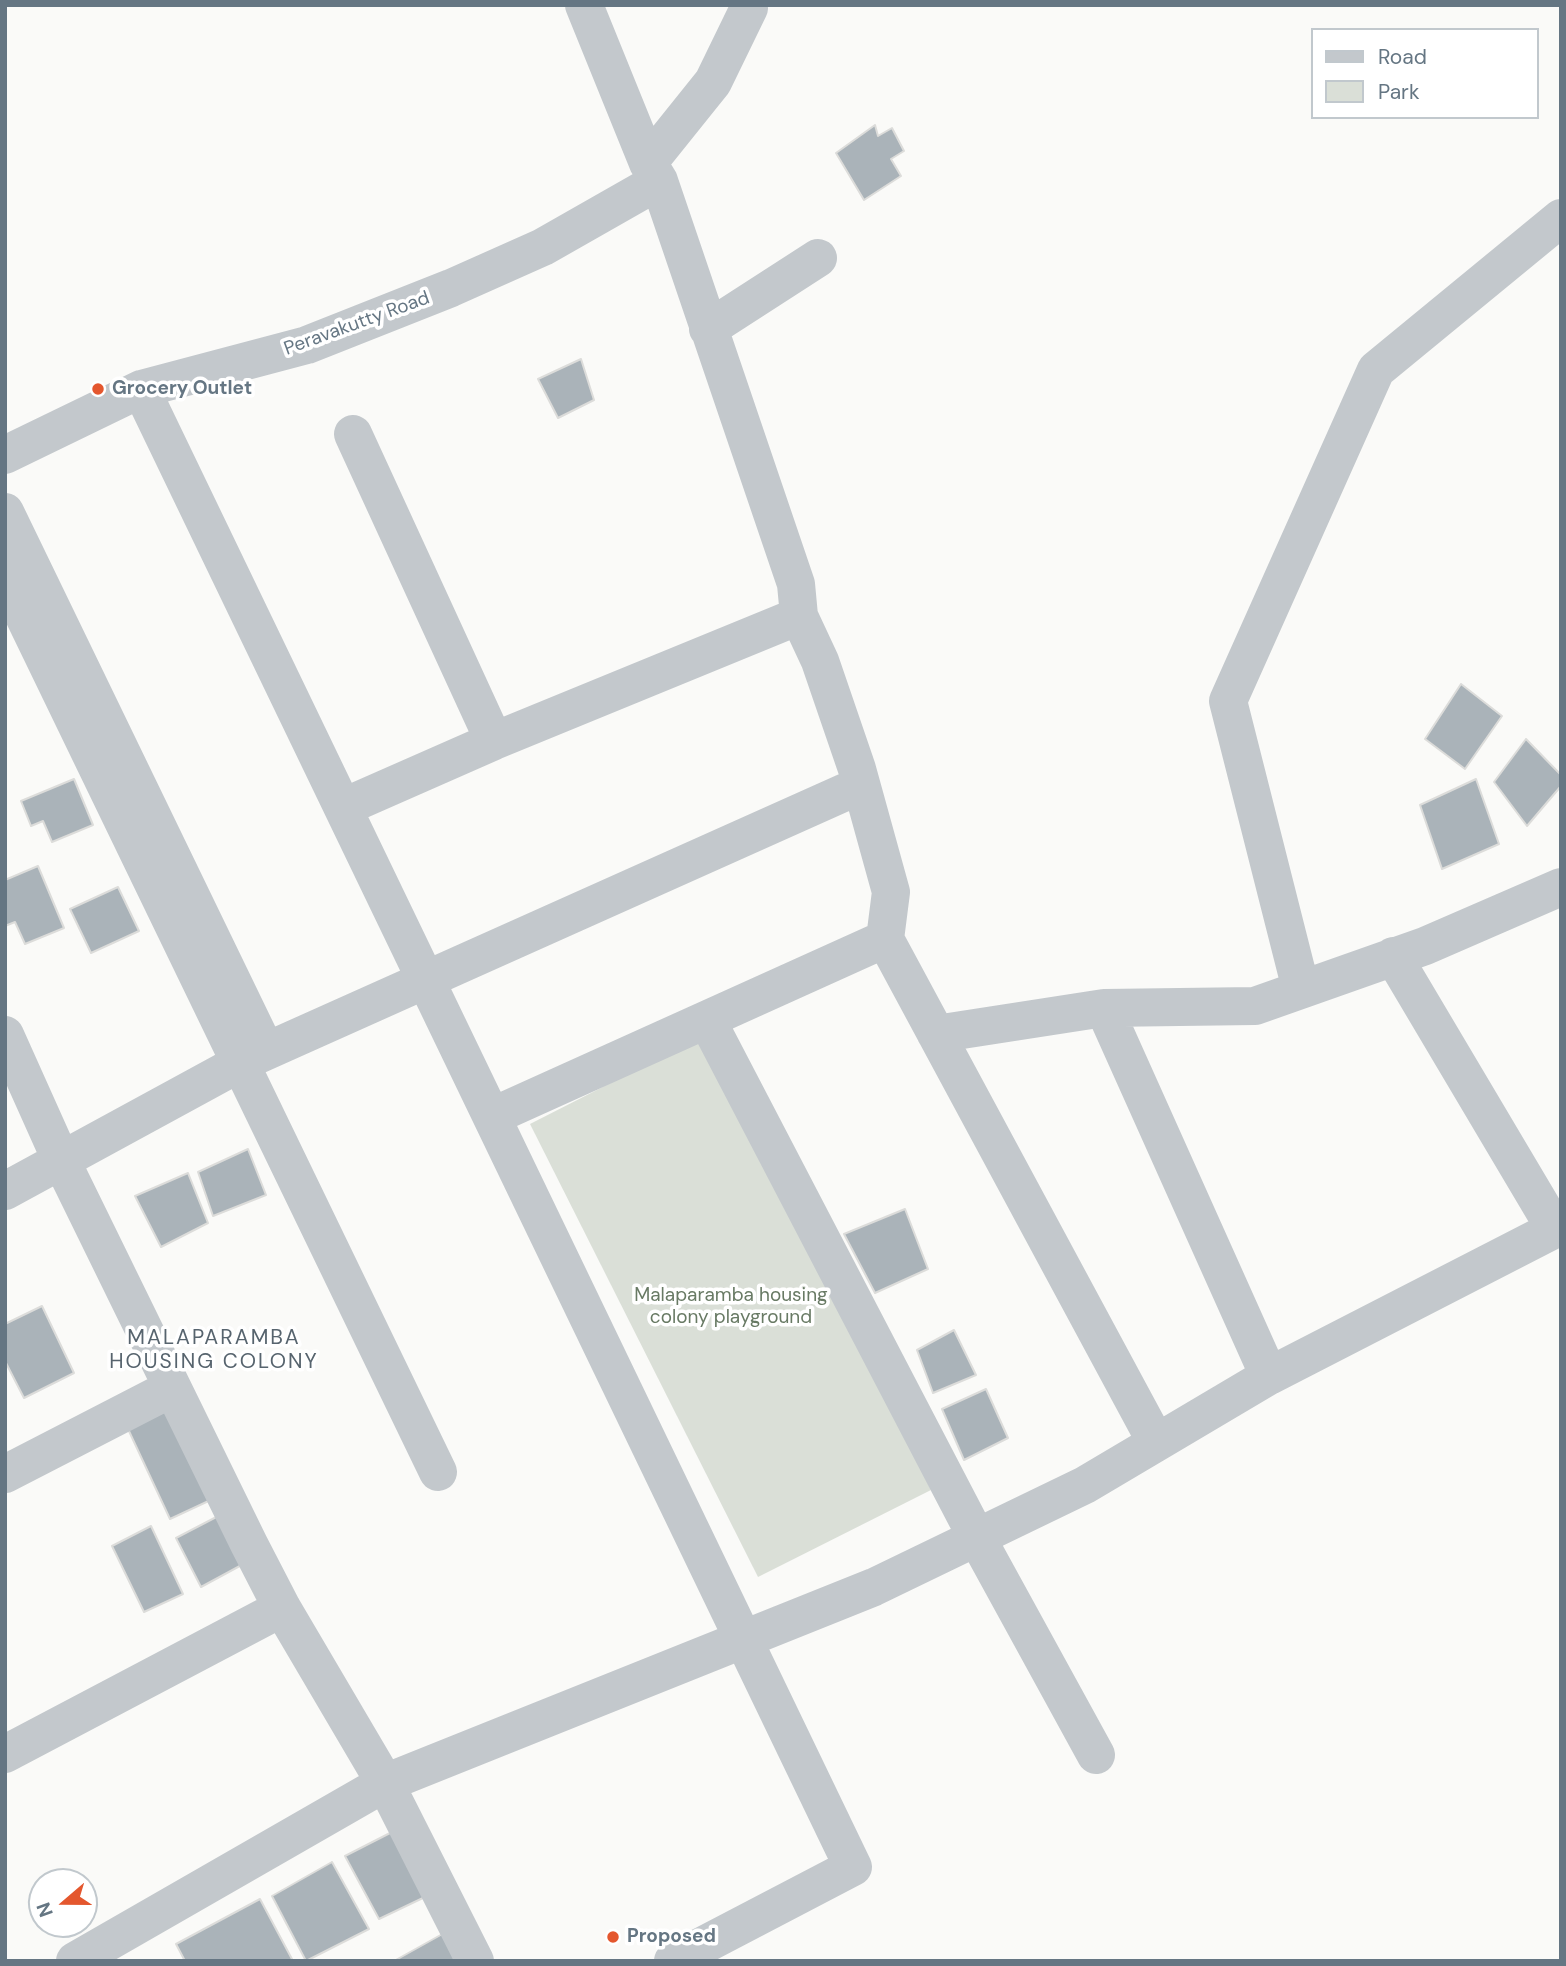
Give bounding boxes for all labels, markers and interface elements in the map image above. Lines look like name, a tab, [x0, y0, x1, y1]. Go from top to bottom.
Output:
legend	[1310, 28, 1538, 119]
text: Road	[1378, 43, 1427, 71]
text: Park	[1378, 78, 1419, 106]
street label: Peravakutty Road	[281, 287, 433, 361]
place label: Grocery Outlet	[112, 378, 252, 400]
marker: Grocery Outlet	[90, 381, 106, 397]
park label: Malaparamba housing colony playground	[634, 1285, 828, 1329]
district label: MALAPARAMBA HOUSING COLONY	[111, 1325, 317, 1375]
north arrow	[28, 1868, 98, 1938]
text: N	[31, 1899, 59, 1920]
place label: Proposed	[627, 1926, 716, 1948]
marker: Proposed	[605, 1929, 621, 1945]

